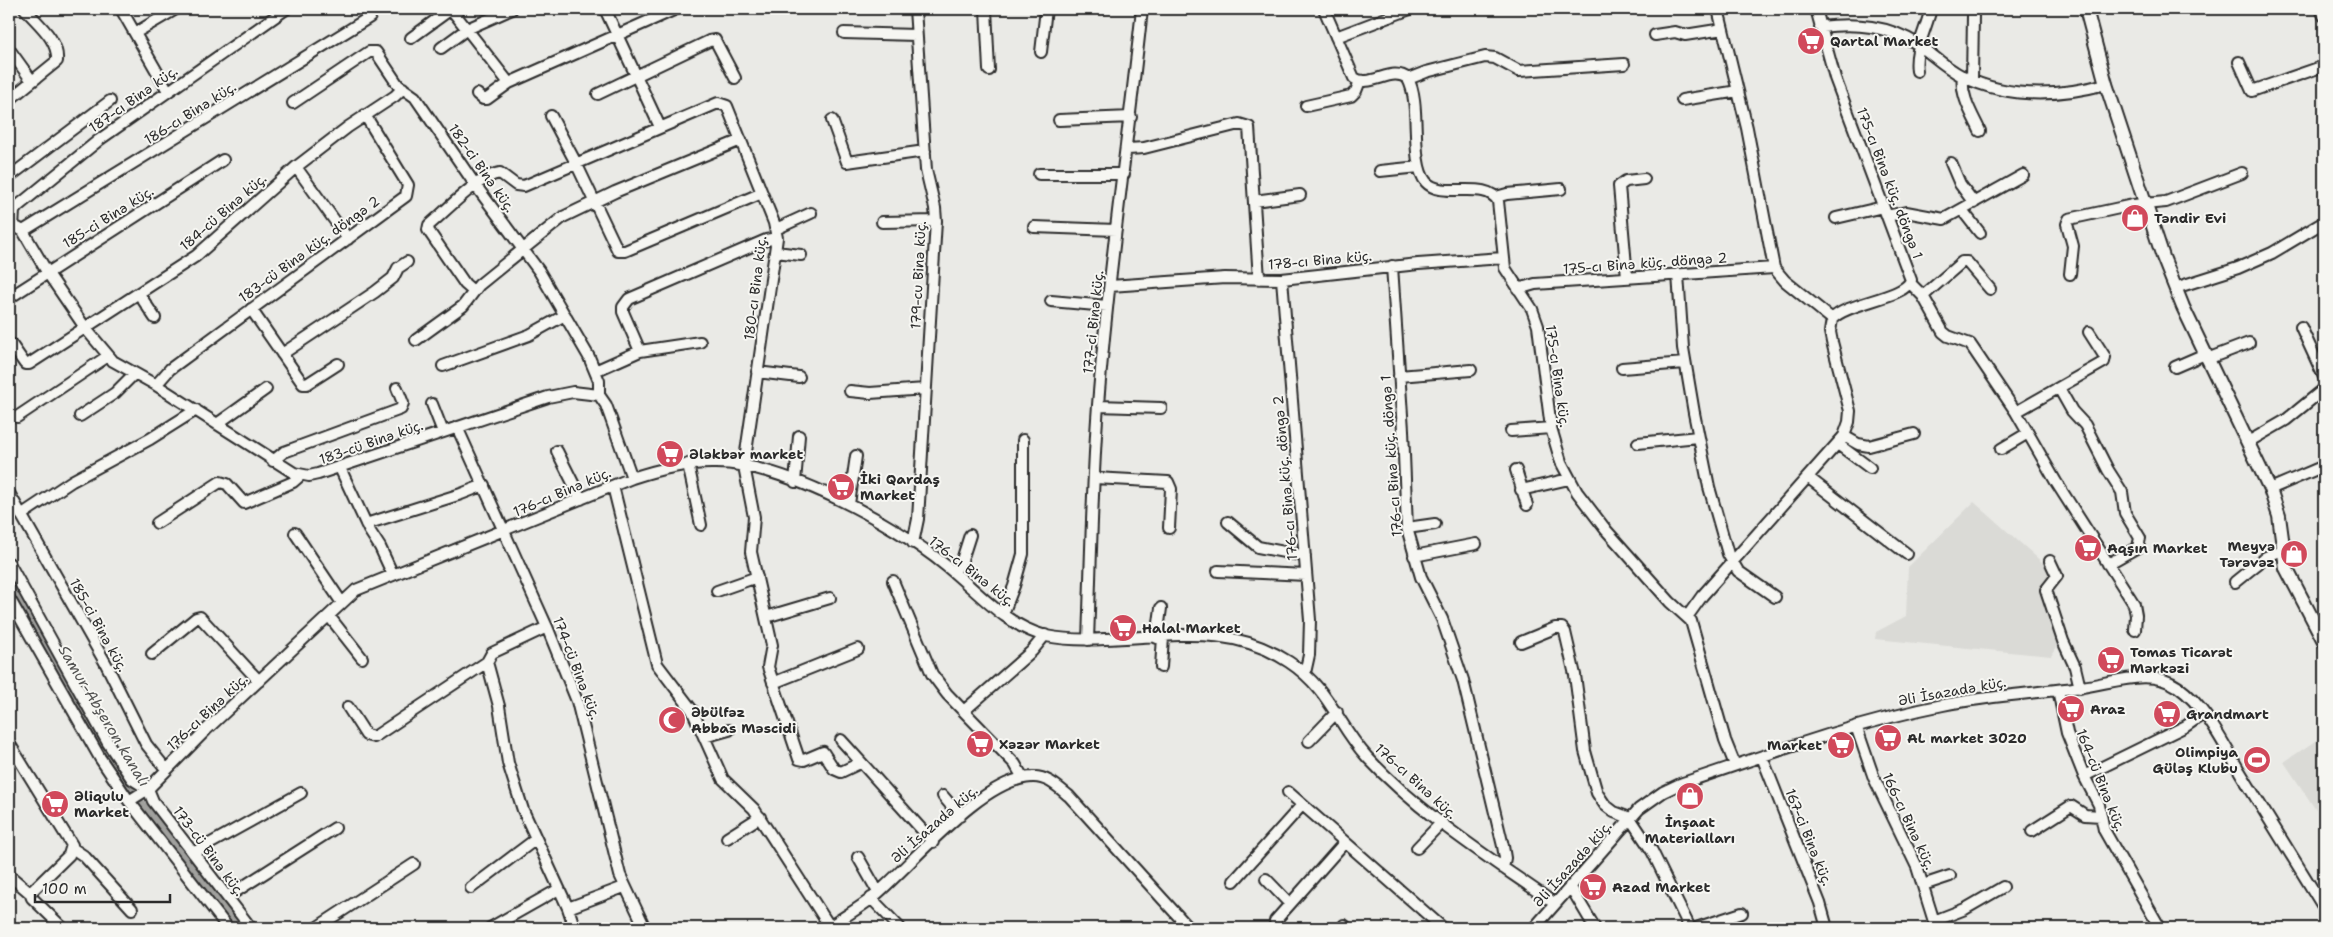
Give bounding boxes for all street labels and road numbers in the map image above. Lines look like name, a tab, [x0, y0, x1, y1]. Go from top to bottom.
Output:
street label: 187-cı Binə küç.	[85, 62, 181, 136]
street label: 186-cı Binə küç.	[141, 77, 239, 149]
street label: 175-cı Binə küç. döngə 1	[1853, 105, 1927, 261]
street label: 182-ci Binə küç.	[445, 120, 519, 216]
street label: 184-cü Binə küç.	[176, 169, 270, 255]
street label: 185-ci Binə küç.	[59, 182, 157, 252]
street label: 183-cü Binə küç. döngə 2	[235, 192, 383, 306]
street label: 179-cu Binə küç.	[906, 220, 930, 330]
street label: 180-cı Binə küç.	[740, 235, 770, 341]
street label: 178-cı Binə küç.	[1267, 246, 1373, 274]
street label: 175-cı Binə küç. döngə 2	[1562, 248, 1728, 278]
street label: 177-ci Binə küç.	[1079, 269, 1107, 375]
street label: 175-cı Binə küç.	[1542, 324, 1574, 428]
street label: 176-cı Binə küç. döngə 1	[1376, 375, 1406, 537]
street label: 176-cı Binə küç. döngə 2	[1269, 395, 1301, 561]
street label: 183-cü Binə küç.	[317, 416, 425, 468]
street label: 176-cı Binə küç.	[510, 463, 614, 521]
street label: 176-cı Binə küç.	[925, 532, 1019, 610]
street label: 185-ci Binə küç.	[66, 575, 132, 675]
street label: 174-cü Binə küç.	[549, 614, 605, 722]
street label: 176-cı Binə küç.	[163, 670, 251, 754]
street label: Əli İsazadə küç.	[1896, 673, 2008, 709]
street label: 164-cü Binə küç.	[2072, 726, 2130, 834]
street label: 176-cı Binə küç.	[1371, 739, 1461, 823]
street label: 166-cı Binə küç.	[1879, 770, 1939, 872]
street label: Əli İsazadə küç.	[887, 781, 981, 867]
street label: 167-ci Binə küç.	[1781, 786, 1837, 888]
street label: 173-cü Binə küç.	[169, 802, 249, 900]
street label: Əli İsazadə küç.	[1529, 817, 1615, 911]

